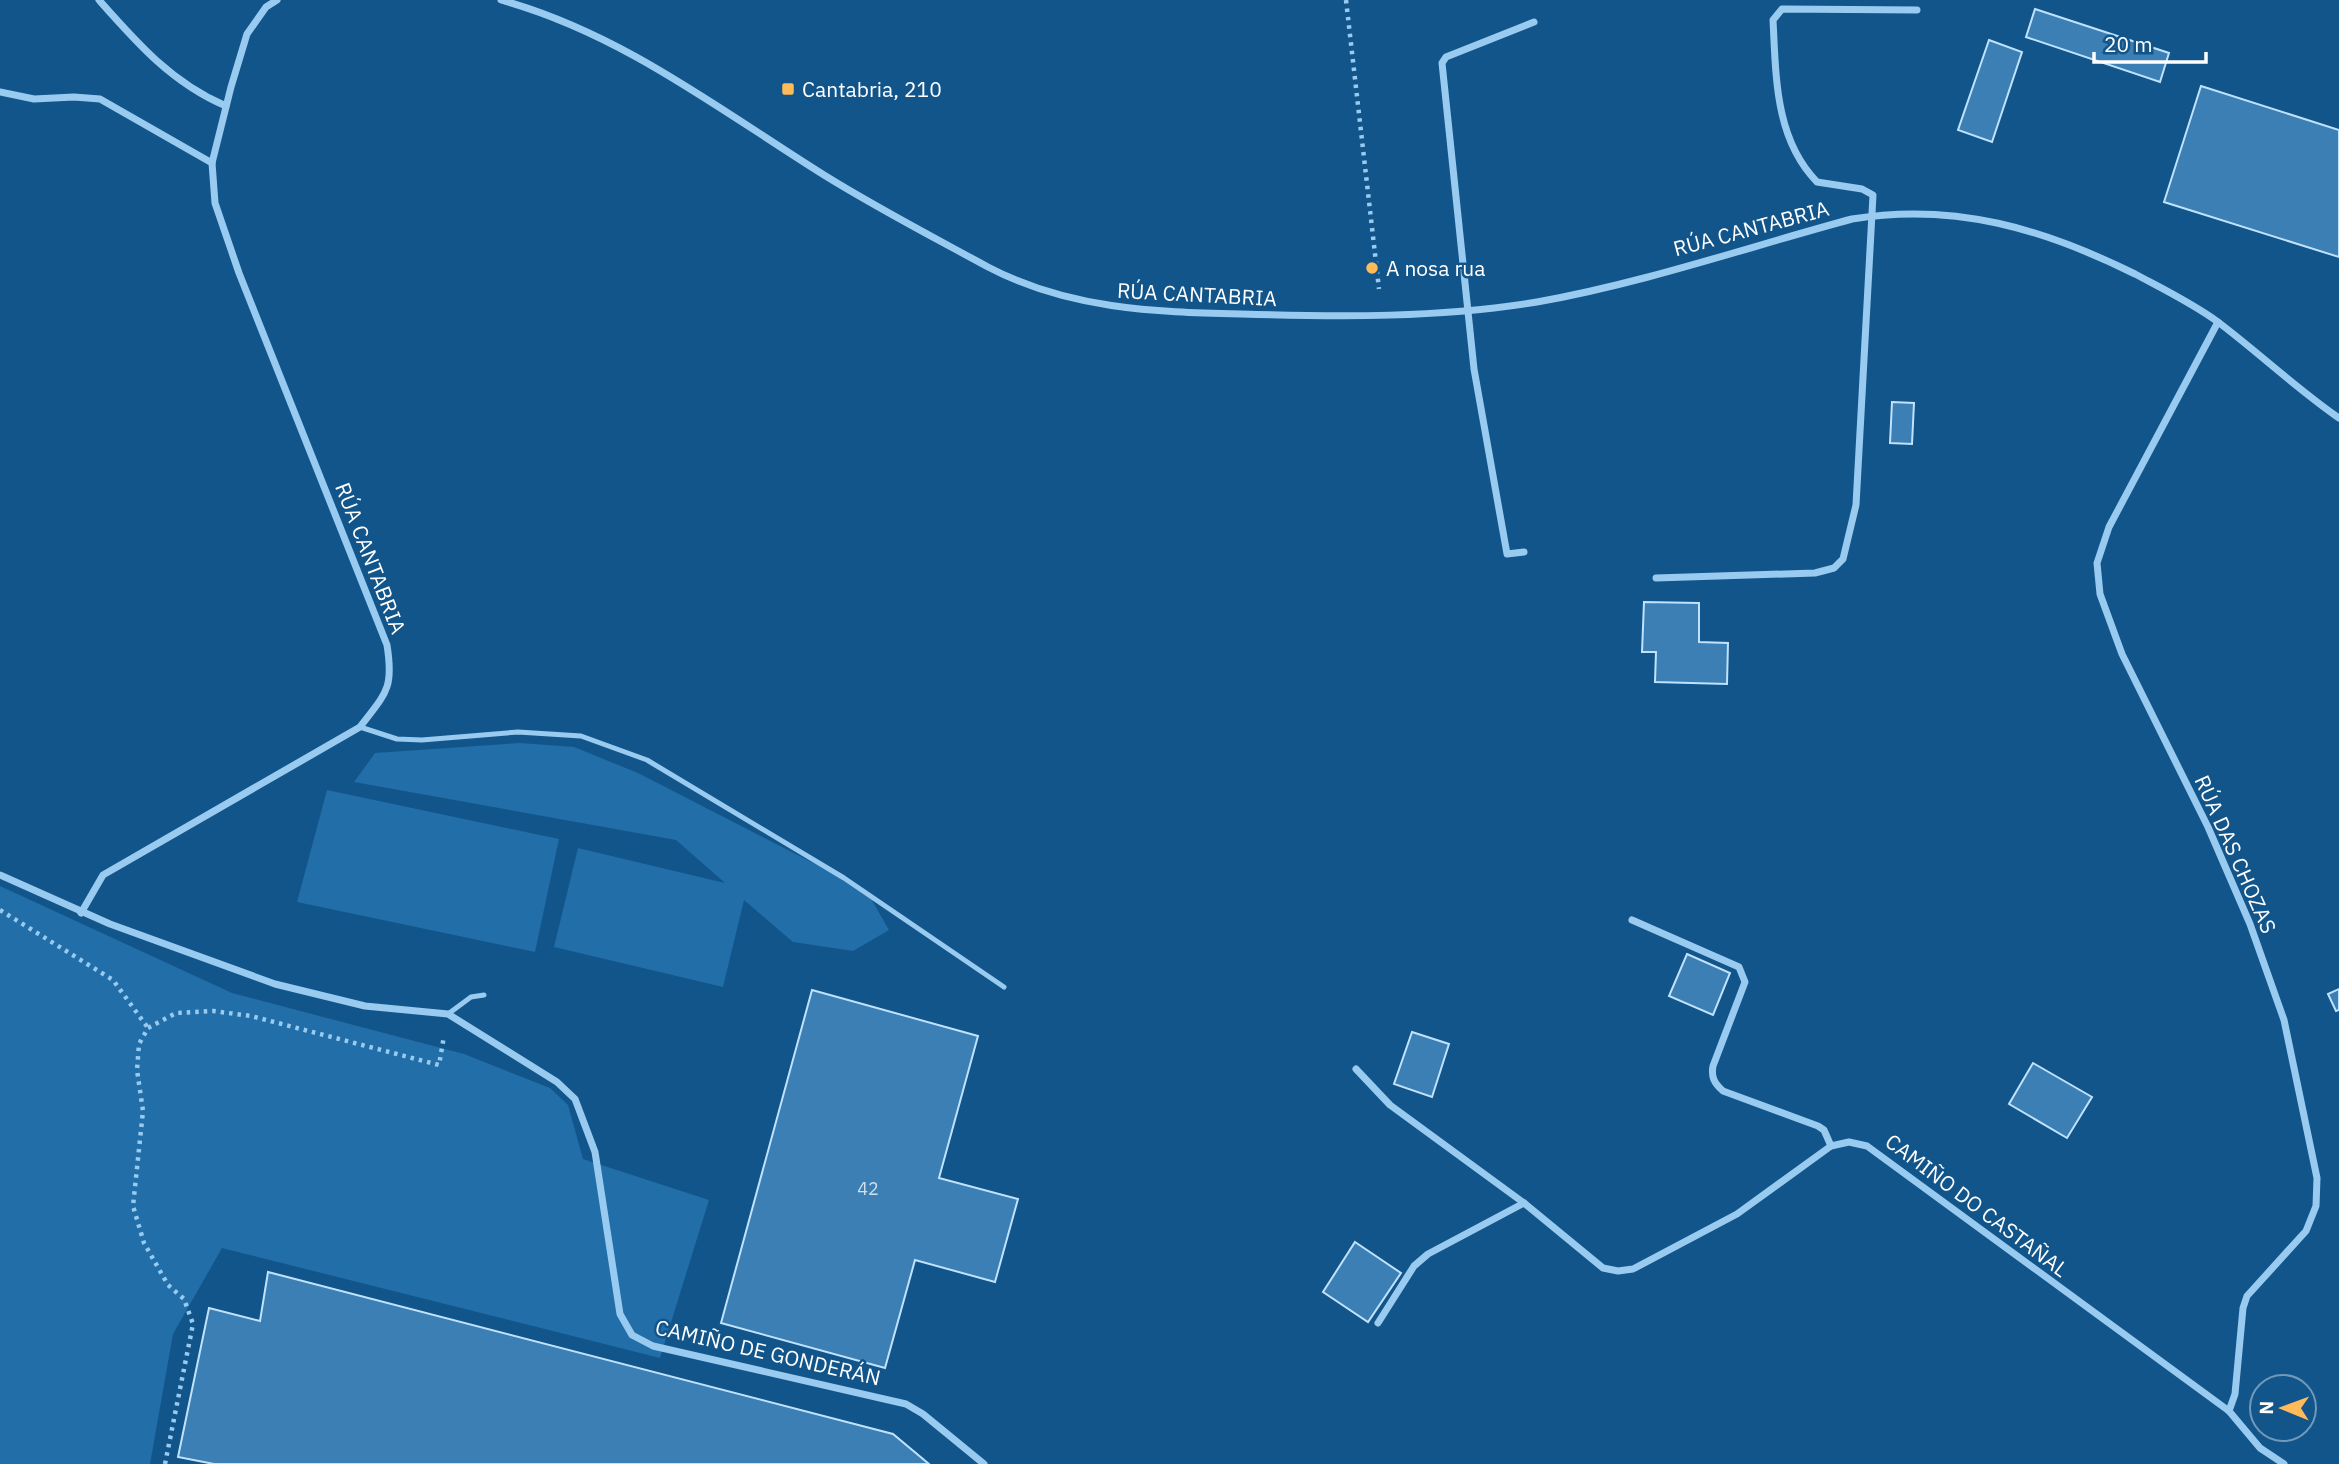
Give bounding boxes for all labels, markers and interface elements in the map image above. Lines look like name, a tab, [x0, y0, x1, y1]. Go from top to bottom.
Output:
scale bar	[2094, 21, 2206, 65]
text: 20 m	[2104, 30, 2153, 58]
place label: Cantabria, 210	[802, 75, 942, 103]
marker: Cantabria, 210	[780, 81, 796, 97]
street label: RÚA CANTABRIA	[1670, 194, 1832, 262]
place label: A nosa rua	[1386, 254, 1485, 282]
marker: A nosa rua	[1364, 260, 1380, 276]
street label: RÚA CANTABRIA	[1116, 276, 1278, 312]
street label: RÚA CANTABRIA	[329, 478, 413, 638]
street label: RÚA DAS CHOZAS	[2189, 770, 2283, 938]
street label: CAMIÑO DO CASTAÑAL	[1880, 1127, 2074, 1283]
house number: 42	[857, 1177, 879, 1200]
street label: CAMIÑO DE GONDERÁN	[653, 1312, 883, 1392]
north arrow	[2248, 1373, 2318, 1443]
text: N	[2254, 1401, 2278, 1415]

